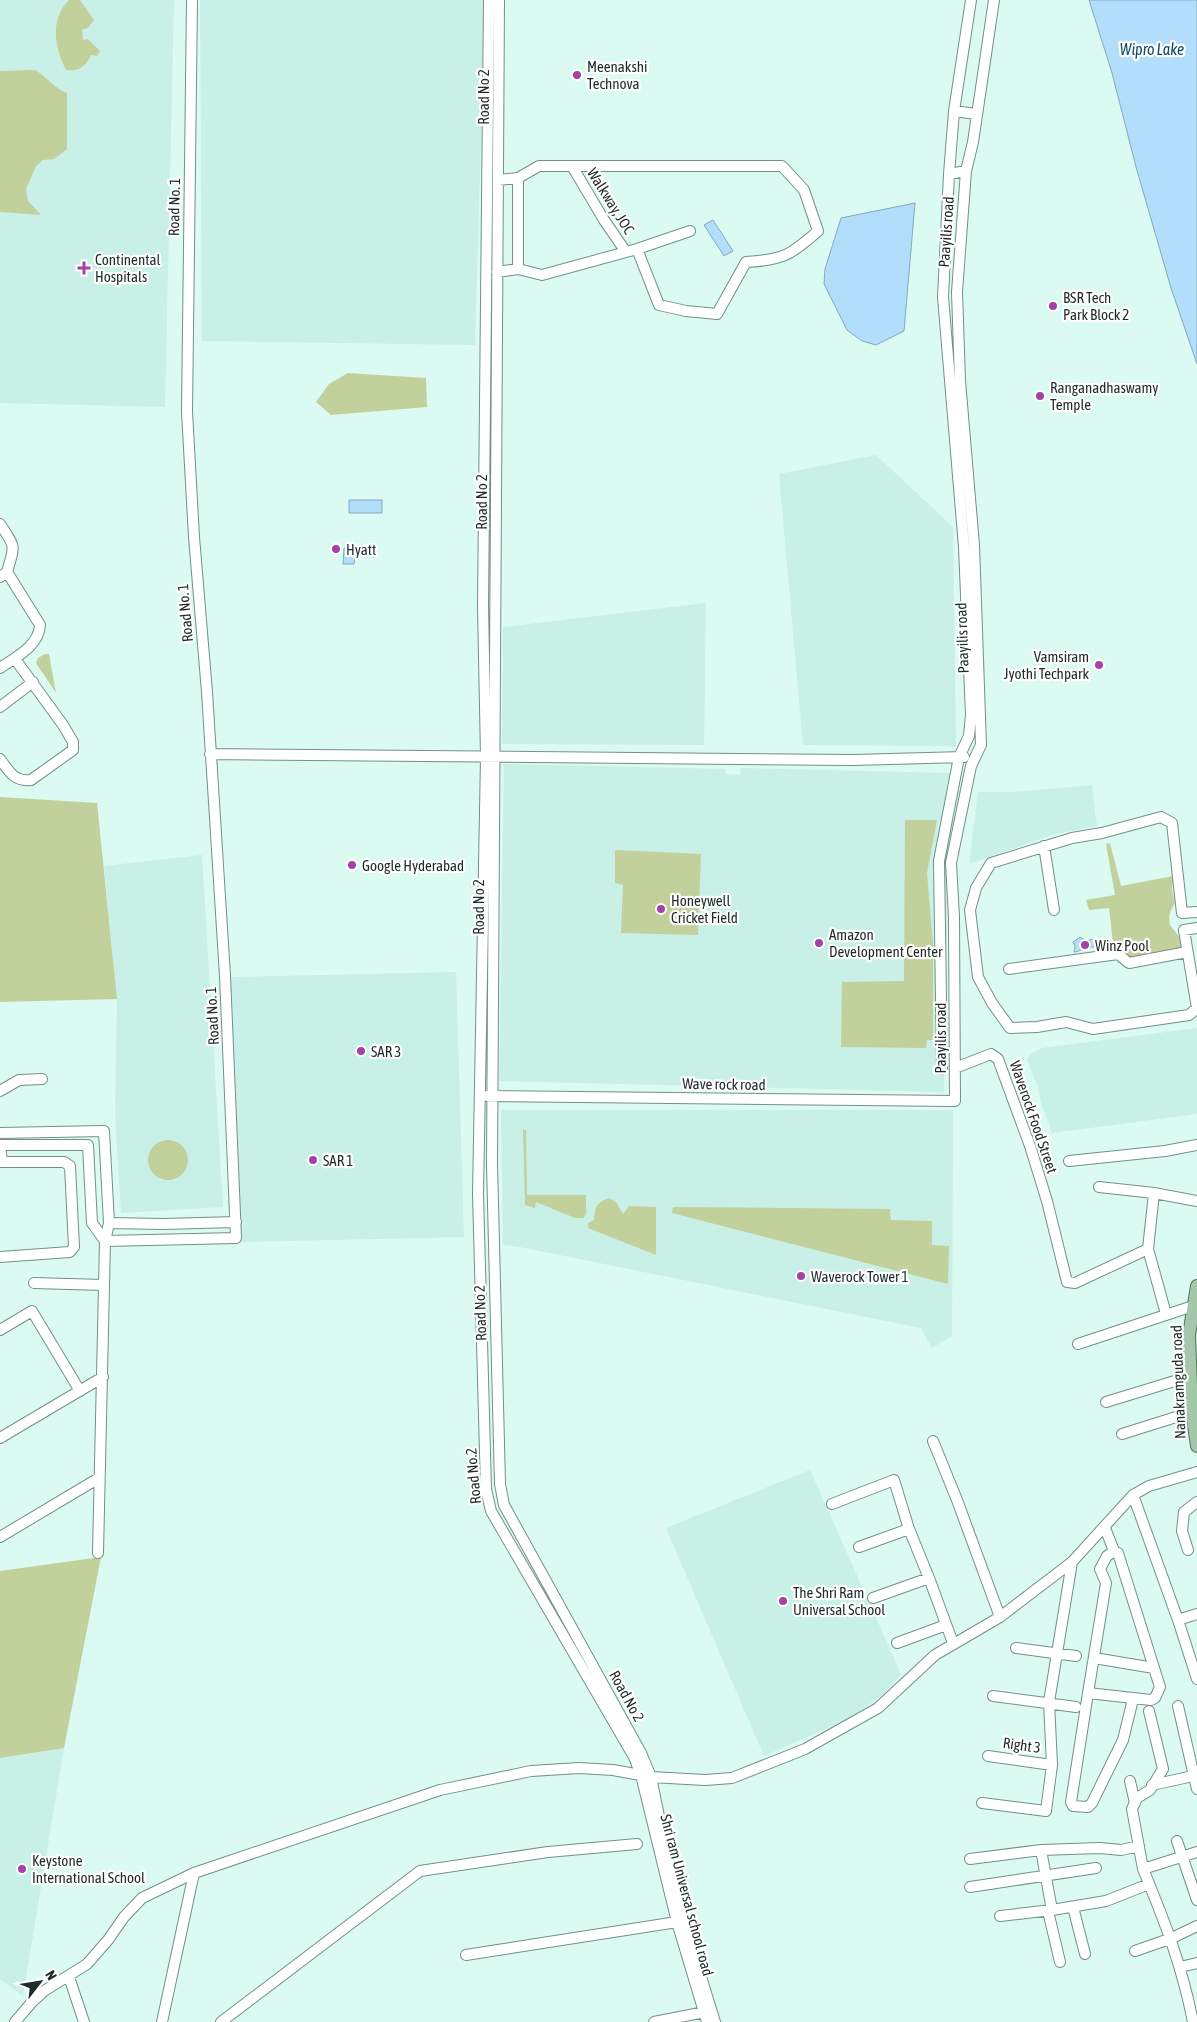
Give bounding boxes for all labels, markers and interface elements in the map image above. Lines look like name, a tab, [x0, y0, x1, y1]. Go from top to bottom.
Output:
water label: Wipro Lake	[1120, 40, 1184, 59]
place label: Meenakshi Technova	[587, 58, 647, 92]
street label: Road No 2	[475, 69, 492, 125]
marker: Meenakshi Technova	[571, 69, 583, 81]
street label: Walkway, JOC	[584, 165, 638, 237]
street label: Road No. 1	[165, 178, 183, 236]
street label: Paayilis road	[935, 196, 957, 268]
place label: Continental Hospitals	[95, 251, 161, 285]
marker: Continental Hospitals	[77, 261, 91, 275]
place label: BSR Tech Park Block 2	[1063, 289, 1129, 323]
marker: BSR Tech Park Block 2	[1047, 300, 1059, 312]
place label: Ranganadhaswamy Temple	[1050, 379, 1159, 413]
marker: Ranganadhaswamy Temple	[1034, 390, 1046, 402]
street label: Road No 2	[473, 474, 490, 530]
place label: Hyatt	[346, 541, 376, 558]
marker: Hyatt	[330, 543, 342, 555]
street label: Road No. 1	[174, 583, 196, 643]
street label: Paayilis road	[952, 602, 972, 674]
place label: Vamsiram Jyothi Techpark	[1004, 648, 1089, 682]
marker: Vamsiram Jyothi Techpark	[1093, 659, 1105, 671]
place label: Google Hyderabad	[362, 857, 464, 874]
marker: Google Hyderabad	[346, 859, 358, 871]
street label: Road No 2	[470, 879, 487, 935]
place label: Honeywell Cricket Field	[671, 892, 738, 926]
marker: Honeywell Cricket Field	[655, 903, 667, 915]
place label: Amazon Development Center	[829, 926, 943, 960]
marker: Amazon Development Center	[813, 937, 825, 949]
place label: Winz Pool	[1095, 937, 1149, 954]
marker: Winz Pool	[1079, 939, 1091, 951]
street label: Road No. 1	[202, 986, 222, 1046]
street label: Paayilis road	[932, 1003, 949, 1073]
place label: SAR 3	[371, 1043, 401, 1060]
marker: SAR 3	[355, 1045, 367, 1057]
street label: Waverock Food Street	[1007, 1059, 1061, 1175]
street label: Wave rock road	[682, 1075, 766, 1093]
place label: SAR 1	[323, 1152, 353, 1169]
marker: SAR 1	[307, 1154, 319, 1166]
place label: Waverock Tower 1	[811, 1268, 909, 1285]
marker: Waverock Tower 1	[795, 1270, 807, 1282]
street label: Road No 2	[471, 1285, 489, 1341]
street label: Nanakramguda road	[1168, 1325, 1188, 1439]
street label: Road No.2	[462, 1447, 484, 1505]
place label: The Shri Ram Universal School	[793, 1584, 885, 1618]
marker: The Shri Ram Universal School	[777, 1595, 789, 1607]
street label: Road No 2	[606, 1668, 648, 1724]
street label: Right 3	[1002, 1734, 1042, 1756]
street label: Shri ram Universal school road	[657, 1812, 717, 1978]
place label: Keystone International School	[32, 1852, 145, 1886]
marker: Keystone International School	[16, 1863, 28, 1875]
north arrow	[15, 1957, 65, 2007]
text: N	[42, 1968, 60, 1983]

